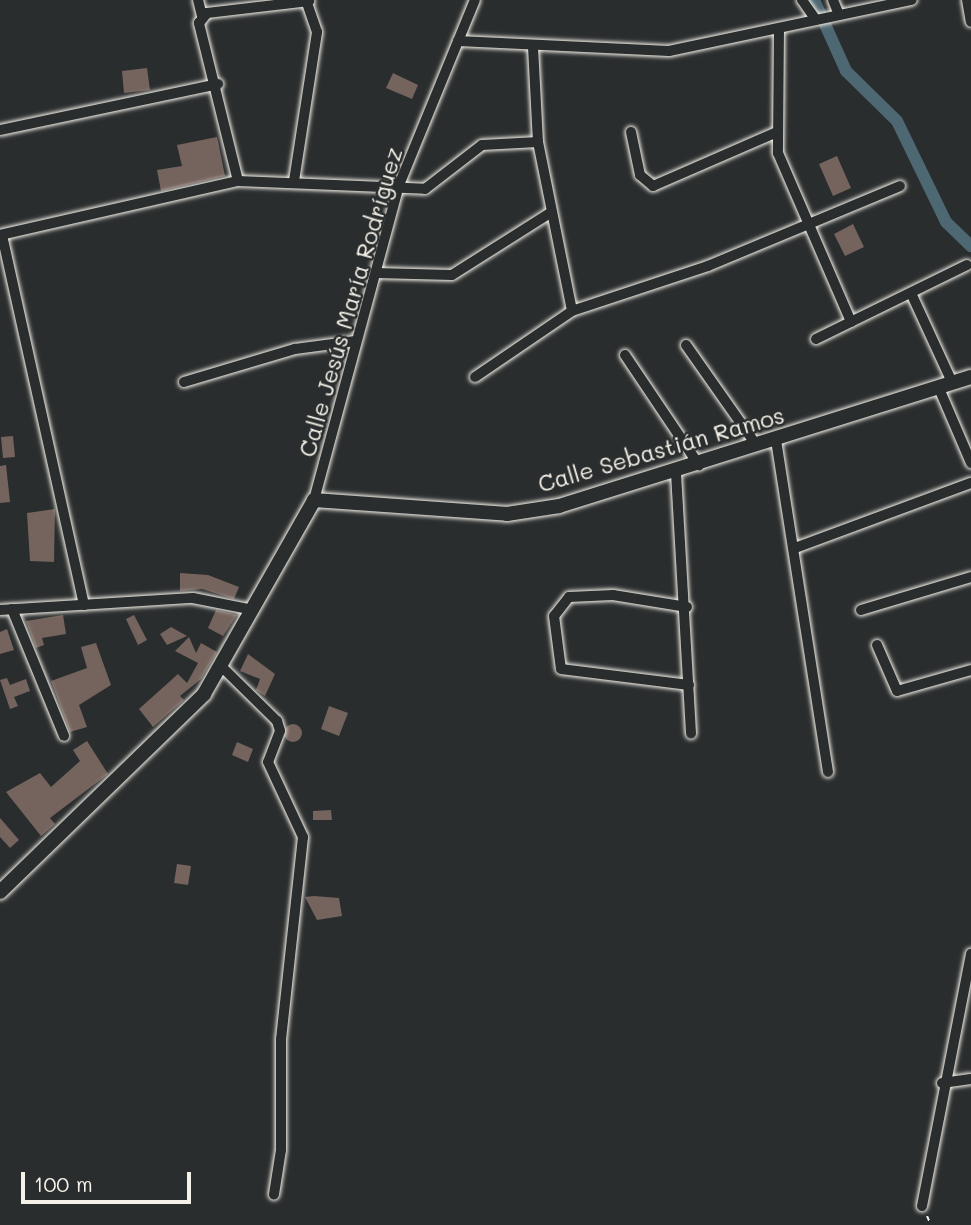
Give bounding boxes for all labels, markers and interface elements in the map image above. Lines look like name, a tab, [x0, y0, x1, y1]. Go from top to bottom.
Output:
street label: Calle Jesús María Rodríguez	[293, 144, 407, 460]
street label: Calle Sebastián Ramos	[535, 401, 787, 497]
scale bar	[24, 1158, 194, 1202]
text: 100 m	[34, 1170, 93, 1197]

